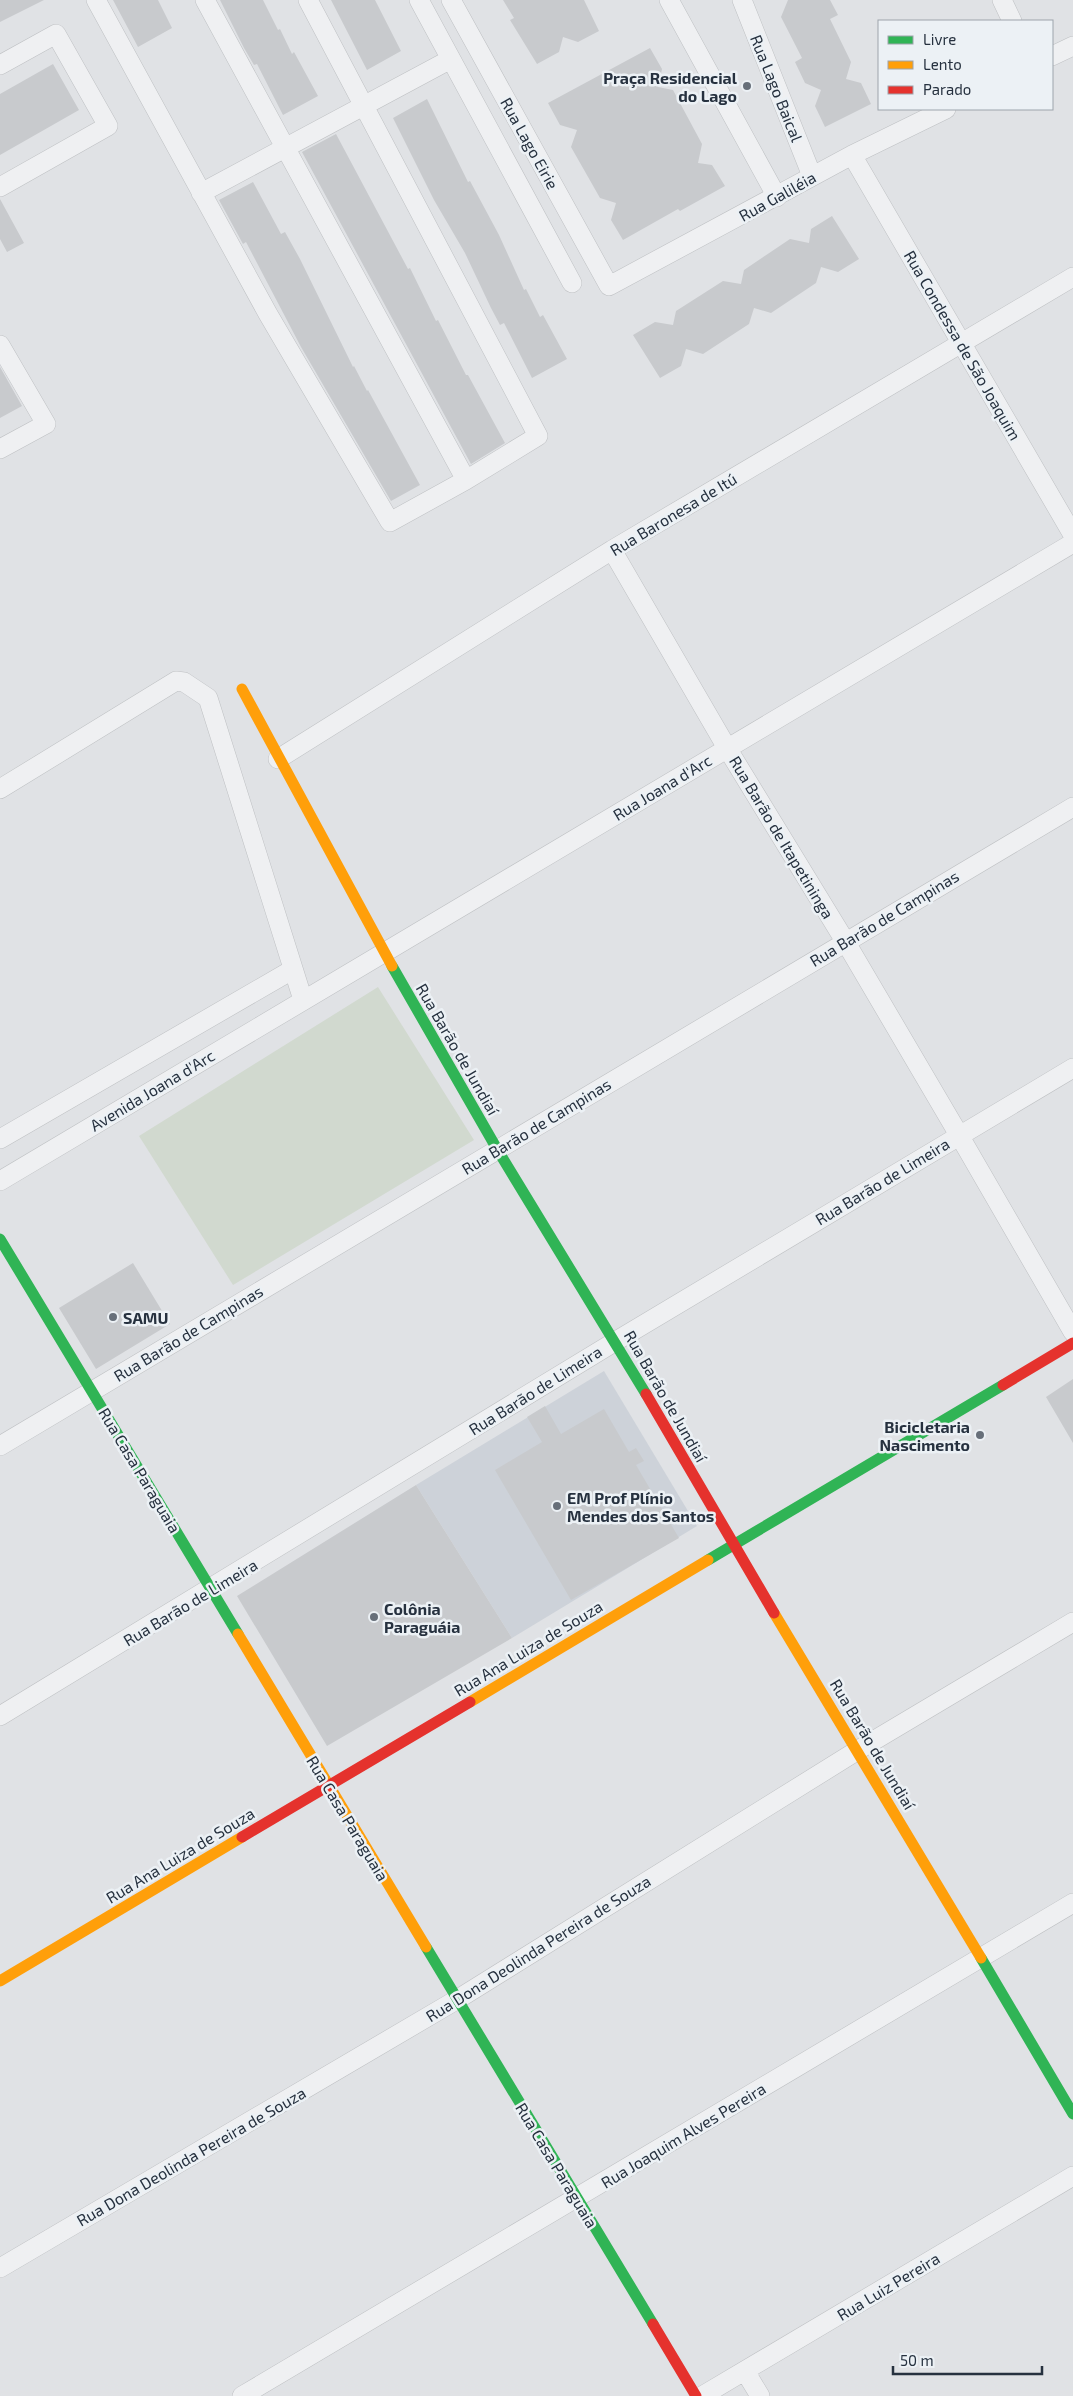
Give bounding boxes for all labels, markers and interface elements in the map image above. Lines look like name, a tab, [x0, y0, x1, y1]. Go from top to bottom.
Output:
legend	[878, 20, 1053, 110]
text: Livre	[923, 30, 956, 48]
street label: Rua Lago Baical	[747, 32, 807, 145]
text: Lento	[923, 55, 962, 73]
place label: Praça Residencial do Lago	[603, 68, 738, 105]
marker: Praça Residencial do Lago	[741, 80, 753, 92]
text: Parado	[923, 80, 971, 98]
street label: Rua Lago Eirie	[497, 94, 563, 192]
street label: Rua Galiléia	[735, 167, 819, 225]
street label: Rua Condessa de São Joaquim	[901, 247, 1025, 443]
street label: Rua Baronesa de Itú	[606, 469, 740, 559]
street label: Rua Joana d'Arc	[609, 750, 715, 824]
street label: Rua Barão de Itapetininga	[726, 752, 838, 922]
street label: Rua Barão de Campinas	[806, 866, 962, 970]
street label: Rua Barão de Jundiaí	[413, 980, 504, 1119]
street label: Avenida Joana d'Arc	[86, 1045, 218, 1135]
street label: Rua Barão de Campinas	[458, 1074, 614, 1178]
street label: Rua Barão de Limeira	[811, 1133, 953, 1229]
street label: Rua Barão de Campinas	[110, 1281, 266, 1385]
place label: SAMU	[123, 1308, 168, 1327]
marker: SAMU	[107, 1311, 119, 1323]
street label: Rua Barão de Jundiaí	[621, 1327, 712, 1466]
street label: Rua Barão de Limeira	[465, 1341, 605, 1439]
street label: Rua Casa Paraguaia	[95, 1404, 185, 1536]
place label: Bicicletaria Nascimento	[880, 1417, 970, 1454]
marker: Bicicletaria Nascimento	[974, 1429, 986, 1441]
place label: EM Prof Plínio Mendes dos Santos	[567, 1488, 714, 1525]
marker: EM Prof Plínio Mendes dos Santos	[551, 1500, 563, 1512]
street label: Rua Barão de Limeira	[119, 1554, 261, 1650]
street label: Rua Ana Luiza de Souza	[450, 1596, 606, 1700]
place label: Colônia Paraguáia	[384, 1599, 460, 1636]
marker: Colônia Paraguáia	[368, 1611, 380, 1623]
street label: Rua Barão de Jundiaí	[827, 1675, 920, 1813]
street label: Rua Casa Paraguaia	[303, 1752, 393, 1884]
street label: Rua Ana Luiza de Souza	[102, 1803, 258, 1907]
street label: Rua Dona Deolinda Pereira de Souza	[422, 1871, 654, 2025]
street label: Rua Joaquim Alves Pereira	[597, 2078, 769, 2192]
street label: Rua Dona Deolinda Pereira de Souza	[73, 2082, 309, 2230]
street label: Rua Casa Paraguaia	[512, 2099, 602, 2231]
street label: Rua Luiz Pereira	[833, 2248, 943, 2324]
scale bar	[893, 2344, 1042, 2376]
text: 50 m	[900, 2351, 934, 2369]

